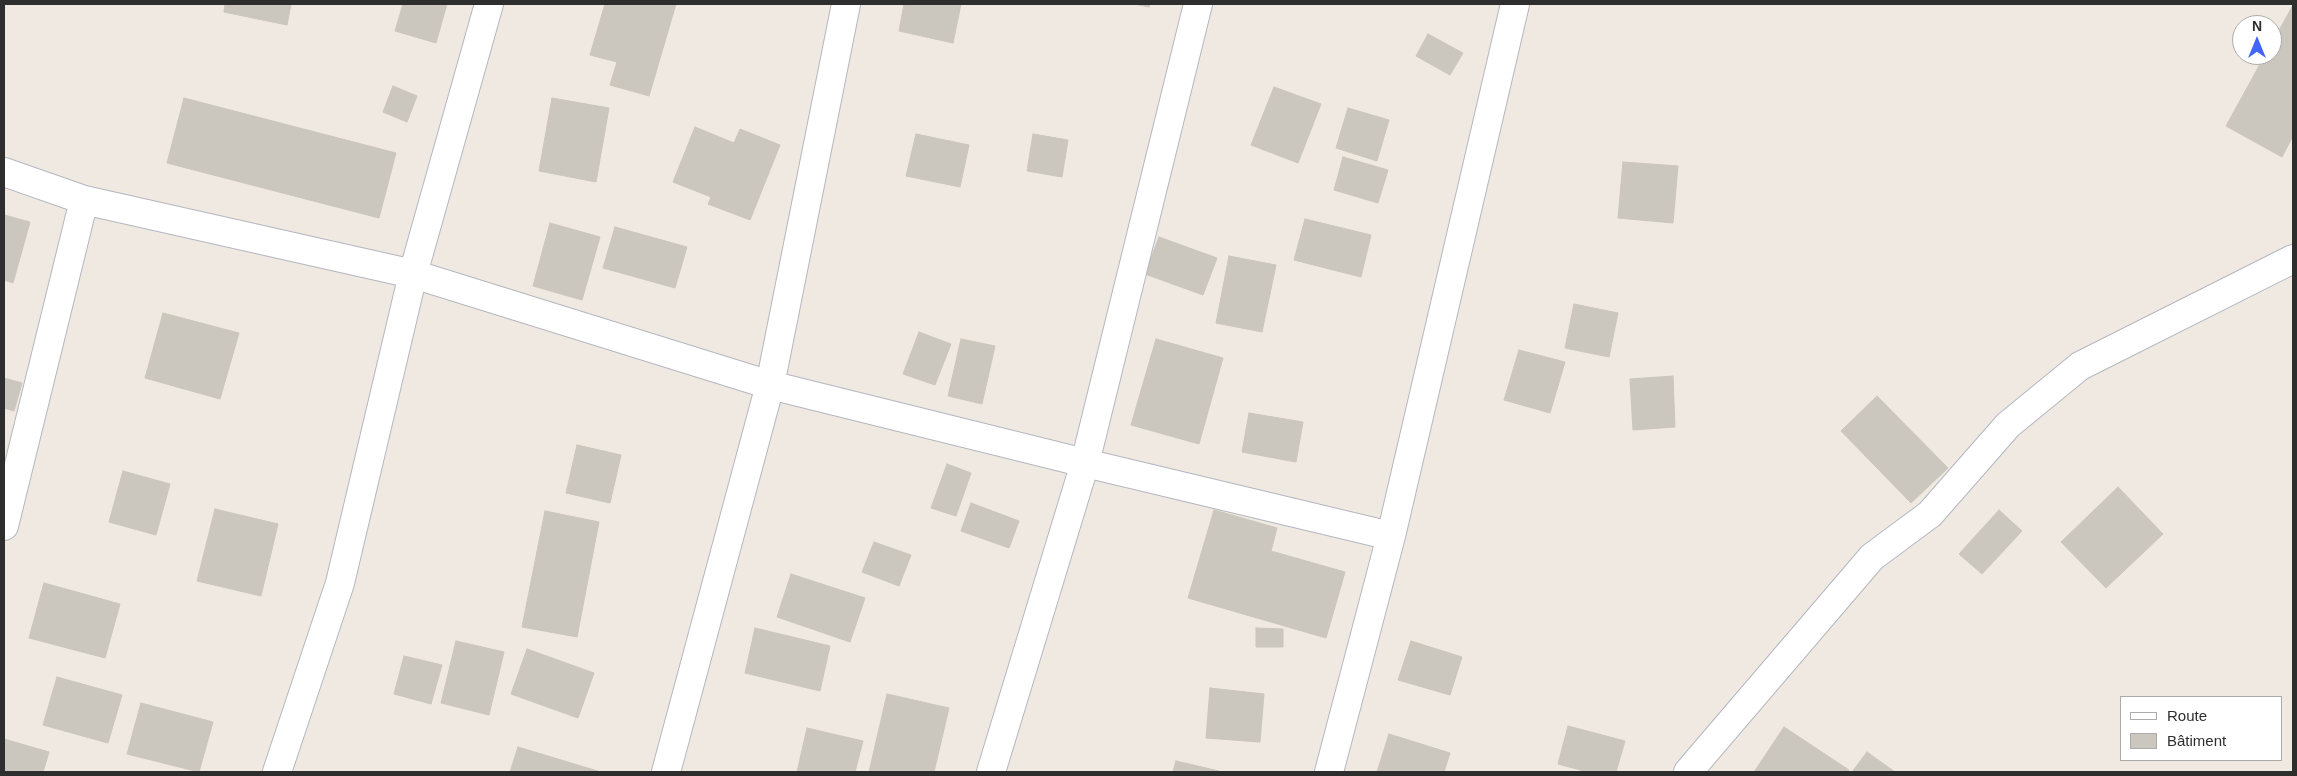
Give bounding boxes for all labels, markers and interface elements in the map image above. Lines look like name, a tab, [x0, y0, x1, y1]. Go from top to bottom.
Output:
north arrow	[2232, 15, 2282, 65]
text: N	[2252, 18, 2262, 34]
legend	[2120, 696, 2282, 761]
text: Route	[2167, 707, 2207, 724]
text: Bâtiment	[2167, 732, 2226, 749]

